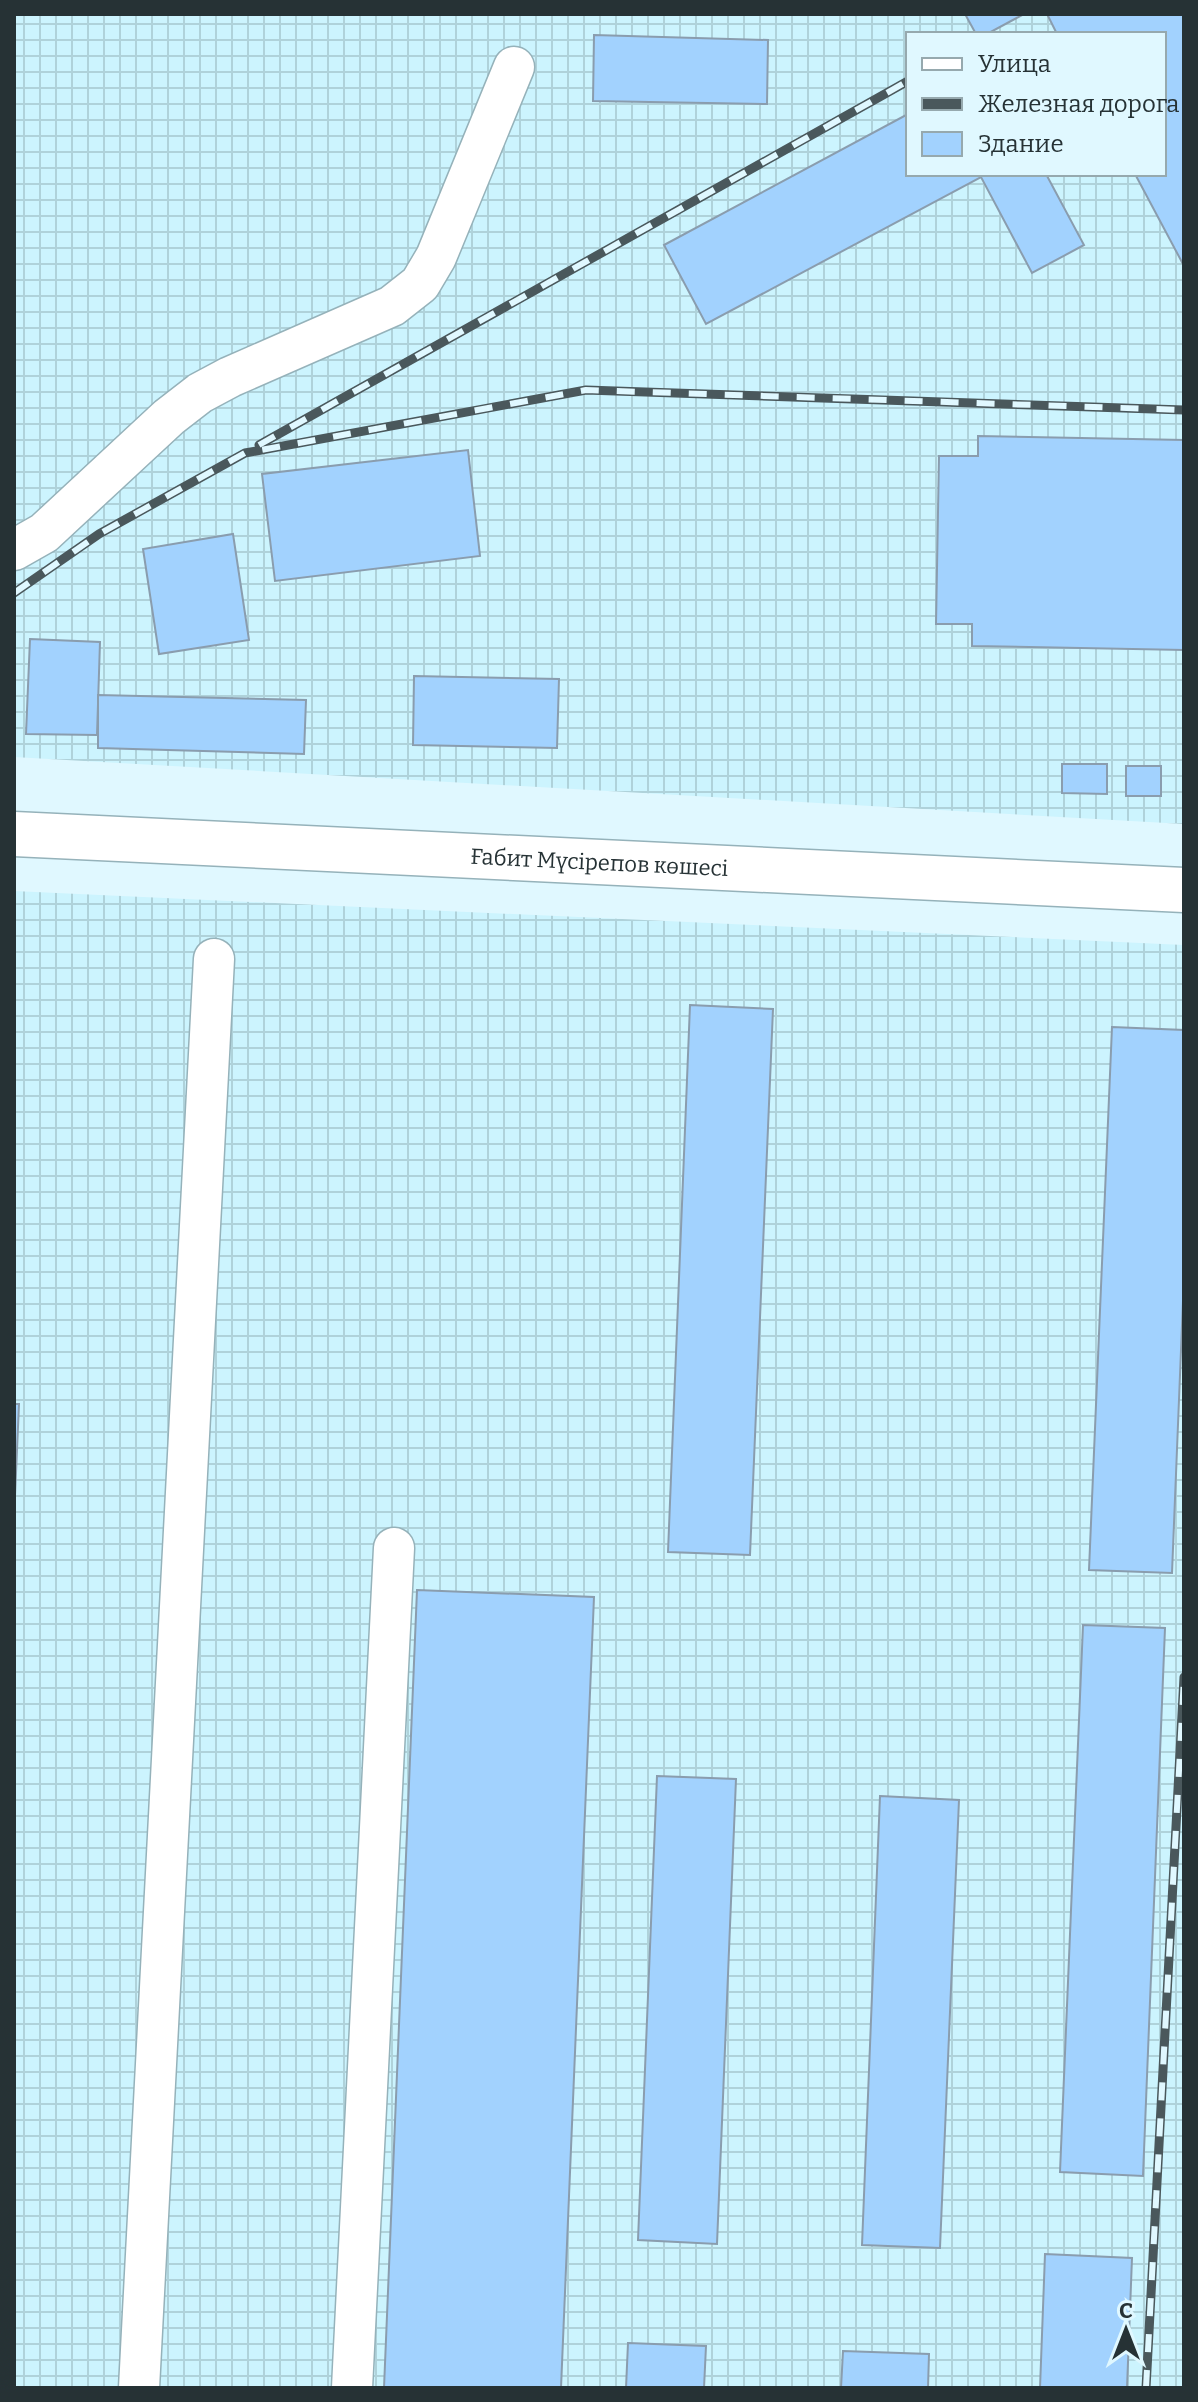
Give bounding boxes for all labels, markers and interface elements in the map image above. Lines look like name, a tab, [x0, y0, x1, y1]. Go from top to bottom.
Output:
legend	[906, 32, 1166, 176]
text: Улица	[978, 50, 1051, 78]
text: Железная дорога	[978, 90, 1180, 118]
text: Здание	[978, 130, 1064, 158]
street label: Ғабит Мүсірепов көшесі	[470, 842, 729, 882]
north arrow	[1086, 2290, 1166, 2370]
text: С	[1119, 2297, 1133, 2324]

